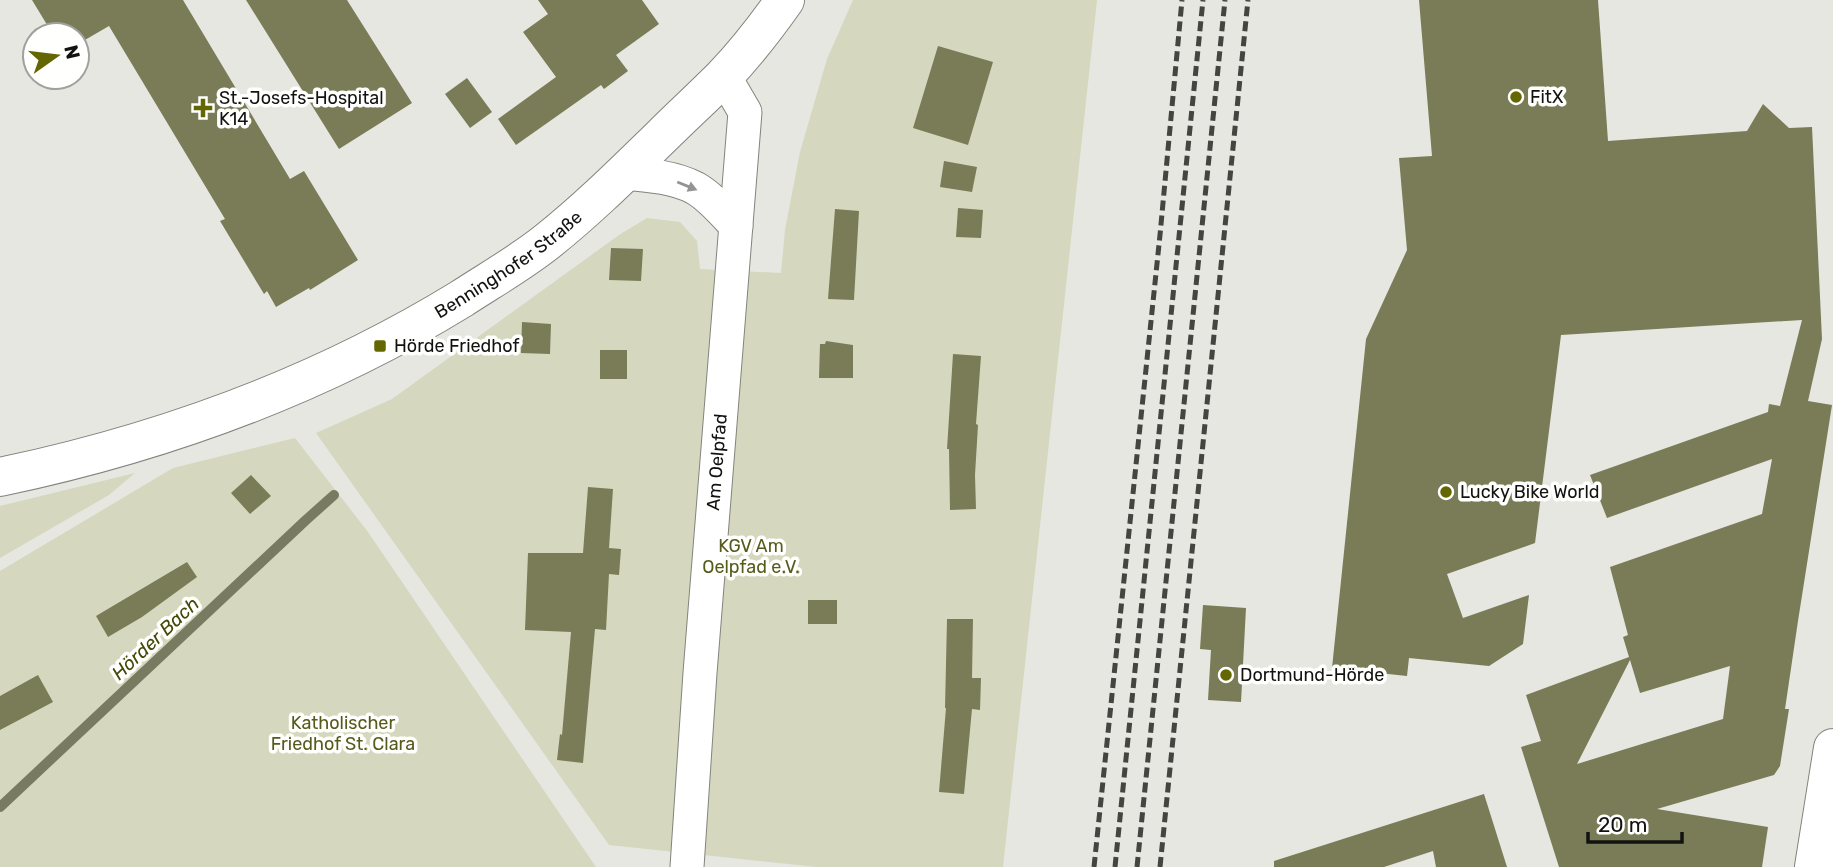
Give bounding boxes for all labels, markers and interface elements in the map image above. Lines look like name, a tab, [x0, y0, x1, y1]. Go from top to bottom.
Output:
north arrow	[21, 21, 91, 91]
text: N	[59, 43, 85, 61]
place label: FitX	[1530, 86, 1563, 108]
place label: St.-Josefs-Hospital K14	[219, 87, 384, 130]
marker: FitX	[1508, 89, 1524, 105]
marker: St.-Josefs-Hospital K14	[193, 98, 213, 118]
one-way arrow	[677, 180, 698, 191]
street label: Benninghofer Straße	[431, 206, 587, 323]
place label: Hörde Friedhof	[394, 335, 519, 357]
marker: Hörde Friedhof	[372, 338, 388, 354]
street label: Am Oelpfad	[702, 413, 732, 511]
place label: Lucky Bike World	[1460, 481, 1600, 503]
marker: Lucky Bike World	[1438, 484, 1454, 500]
park label: KGV Am Oelpfad e.V.	[702, 535, 800, 578]
water label: Hörder Bach	[107, 592, 204, 685]
place label: Dortmund-Hörde	[1240, 664, 1384, 686]
marker: Dortmund-Hörde	[1218, 667, 1234, 683]
park label: Katholischer Friedhof St. Clara	[271, 712, 415, 755]
scale bar	[1588, 800, 1682, 844]
text: 20 m	[1598, 812, 1647, 837]

